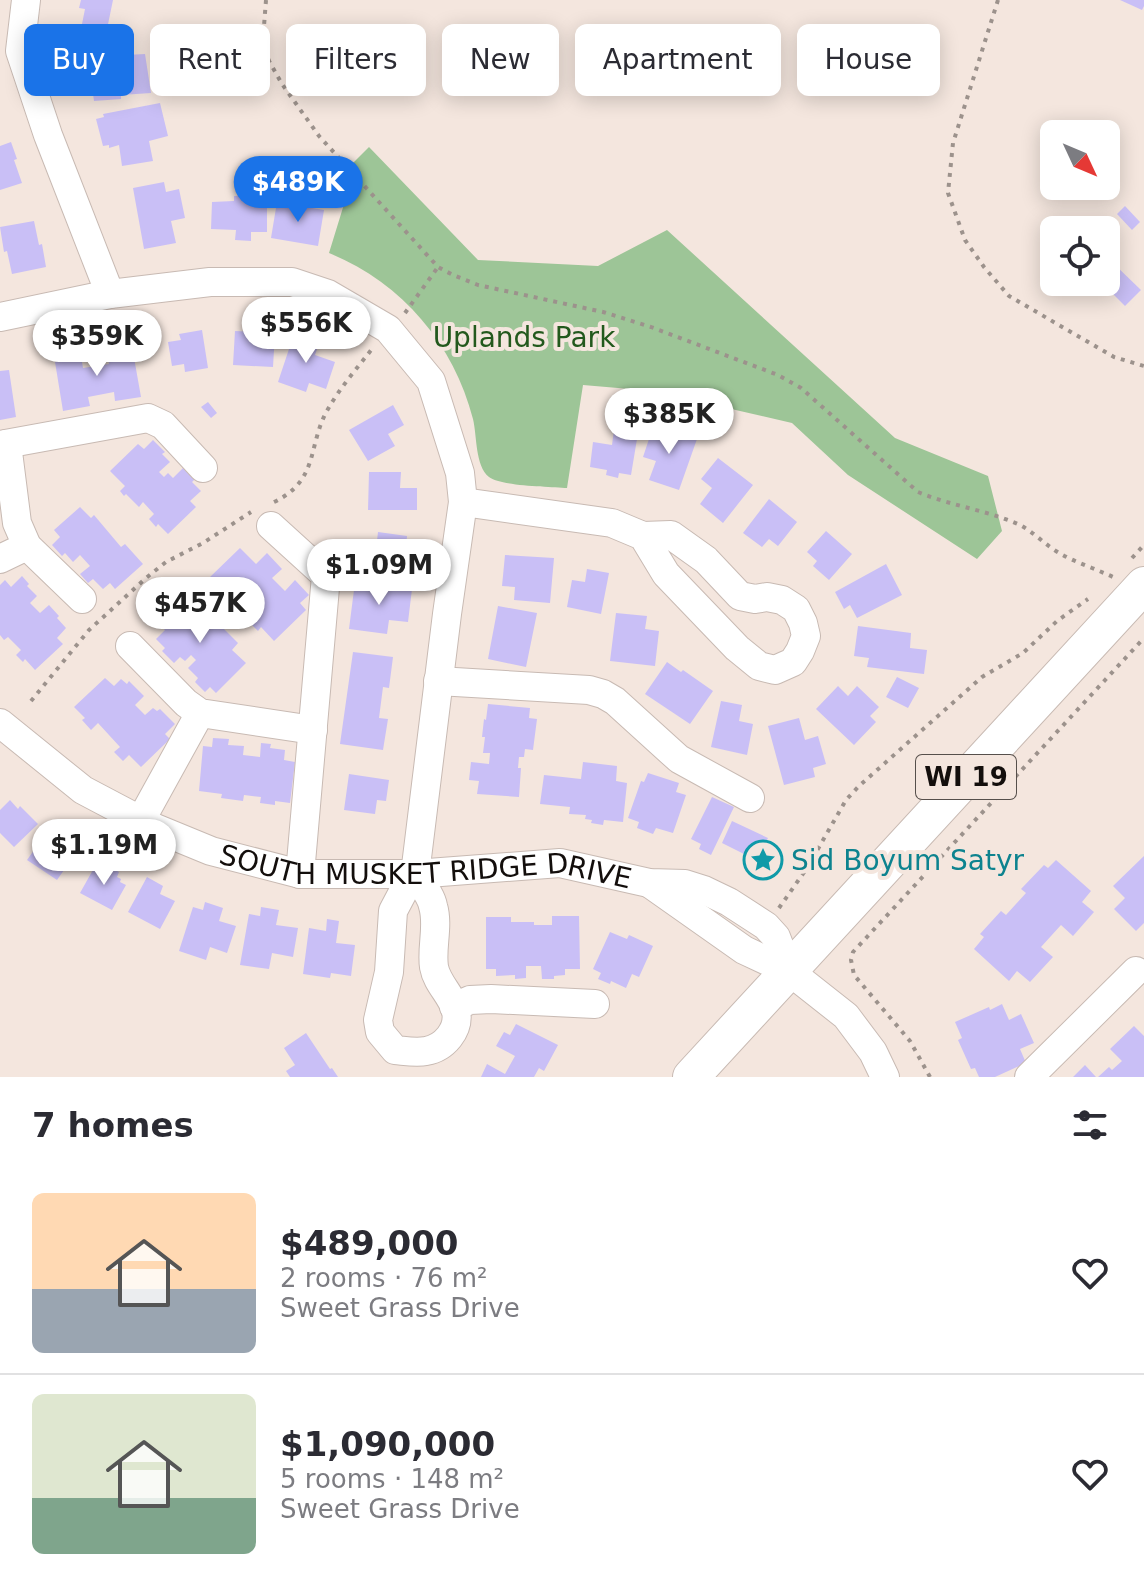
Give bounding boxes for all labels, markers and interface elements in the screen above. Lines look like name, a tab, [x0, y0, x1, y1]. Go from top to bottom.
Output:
chip: Buy	[24, 24, 134, 96]
chip: Rent	[150, 24, 270, 96]
chip: Filters	[286, 24, 426, 96]
chip: New	[442, 24, 559, 96]
chip: Apartment	[575, 24, 781, 96]
chip: House	[797, 24, 940, 96]
north arrow	[1040, 120, 1120, 200]
map controls	[1040, 120, 1120, 296]
pin: $489K	[242, 156, 354, 224]
text: $489K	[252, 167, 344, 197]
button: locate	[1040, 216, 1120, 296]
pin: $556K	[250, 297, 362, 365]
text: $556K	[260, 308, 352, 338]
pin: $359K	[41, 310, 153, 378]
text: $359K	[51, 321, 143, 351]
park label: Uplands Park	[433, 321, 616, 354]
pin: $385K	[613, 388, 725, 456]
text: $385K	[623, 399, 715, 429]
pin: $1.09M	[314, 539, 444, 607]
text: $1.09M	[325, 550, 433, 580]
pin: $457K	[144, 577, 256, 645]
text: $457K	[154, 588, 246, 618]
road number: WI 19	[916, 755, 1016, 799]
pin: $1.19M	[39, 819, 169, 887]
text: $1.19M	[50, 830, 158, 860]
street label: SOUTH MUSKET RIDGE DRIVE	[216, 837, 635, 895]
place icon: Sid Boyum Satyr	[742, 839, 784, 881]
place label: Sid Boyum Satyr	[791, 844, 1025, 877]
icon: filters	[1068, 1103, 1112, 1147]
text: 7 homes	[32, 1105, 194, 1145]
text: $489,000	[280, 1223, 459, 1263]
icon: home	[96, 1225, 192, 1321]
icon: heart	[1068, 1251, 1112, 1295]
text: 2 rooms · 76 m²	[280, 1263, 488, 1293]
text: Sweet Grass Drive	[280, 1293, 520, 1323]
text: $1,090,000	[280, 1424, 495, 1464]
icon: home	[96, 1426, 192, 1522]
icon: heart	[1068, 1452, 1112, 1496]
text: 5 rooms · 148 m²	[280, 1464, 504, 1494]
text: Sweet Grass Drive	[280, 1494, 520, 1524]

